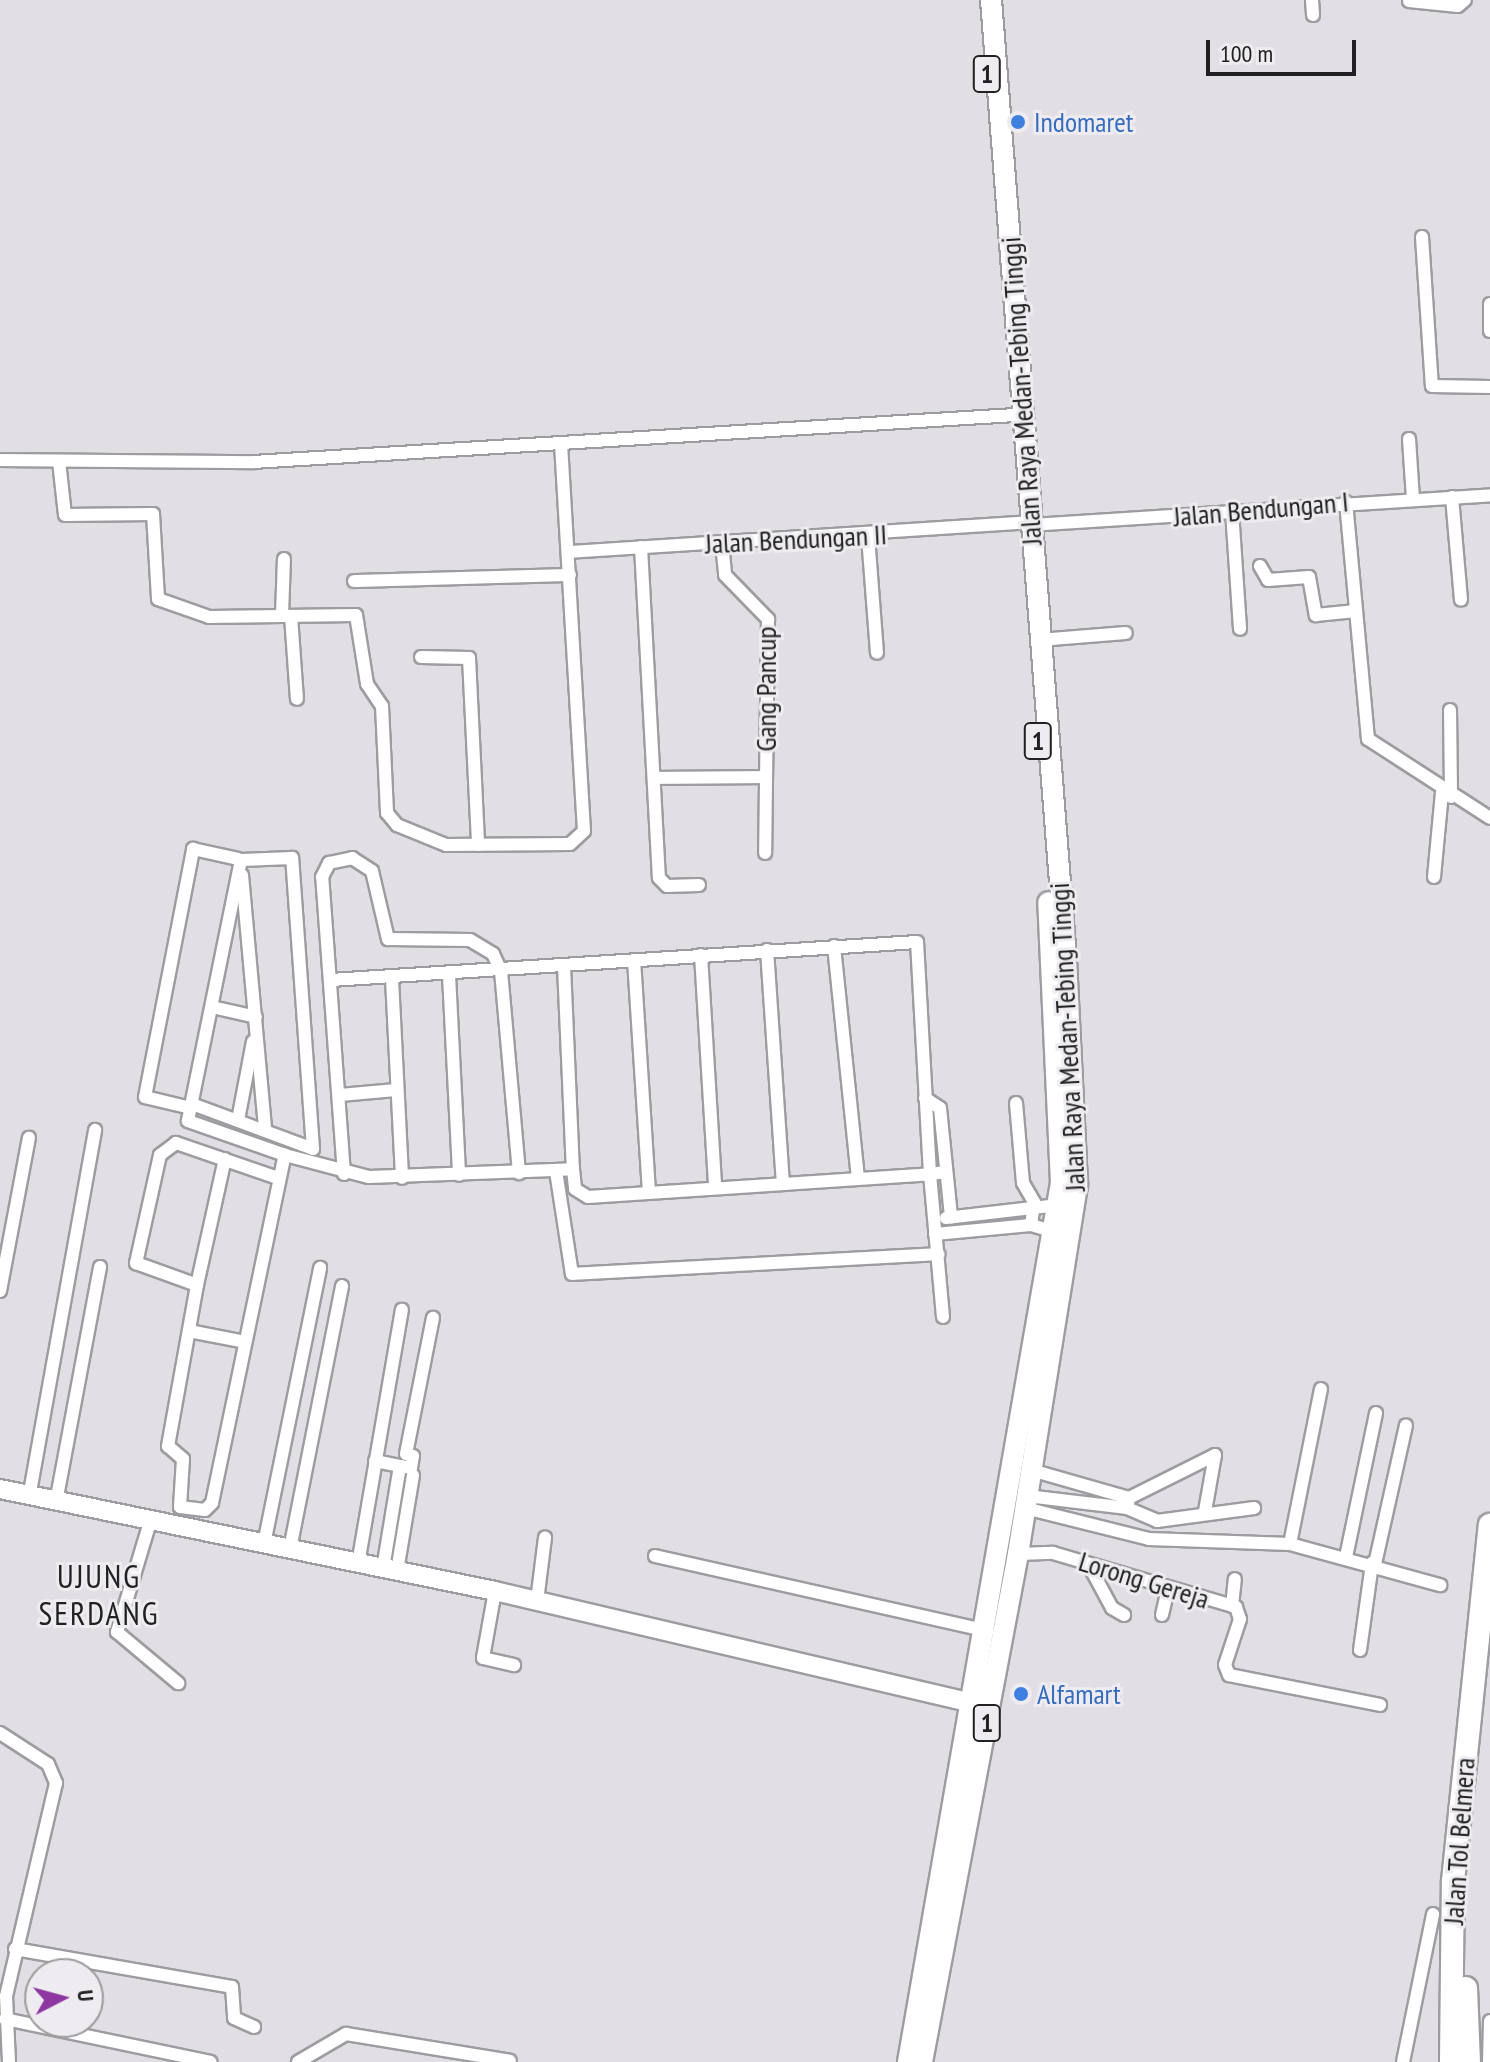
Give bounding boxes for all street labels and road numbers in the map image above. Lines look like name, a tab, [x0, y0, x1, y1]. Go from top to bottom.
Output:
road number: 1	[971, 52, 1003, 96]
street label: Jalan Raya Medan-Tebing Tinggi	[993, 235, 1049, 547]
street label: Jalan Bendungan I	[1172, 485, 1350, 533]
street label: Jalan Bendungan II	[704, 517, 888, 561]
street label: Gang Pancup	[749, 627, 783, 751]
road number: 1	[1022, 719, 1054, 763]
street label: Jalan Raya Medan-Tebing Tinggi	[1042, 881, 1092, 1193]
street label: Lorong Gereja	[1075, 1544, 1213, 1616]
road number: 1	[971, 1701, 1003, 1745]
street label: Jalan Tol Belmera	[1436, 1756, 1482, 1926]

